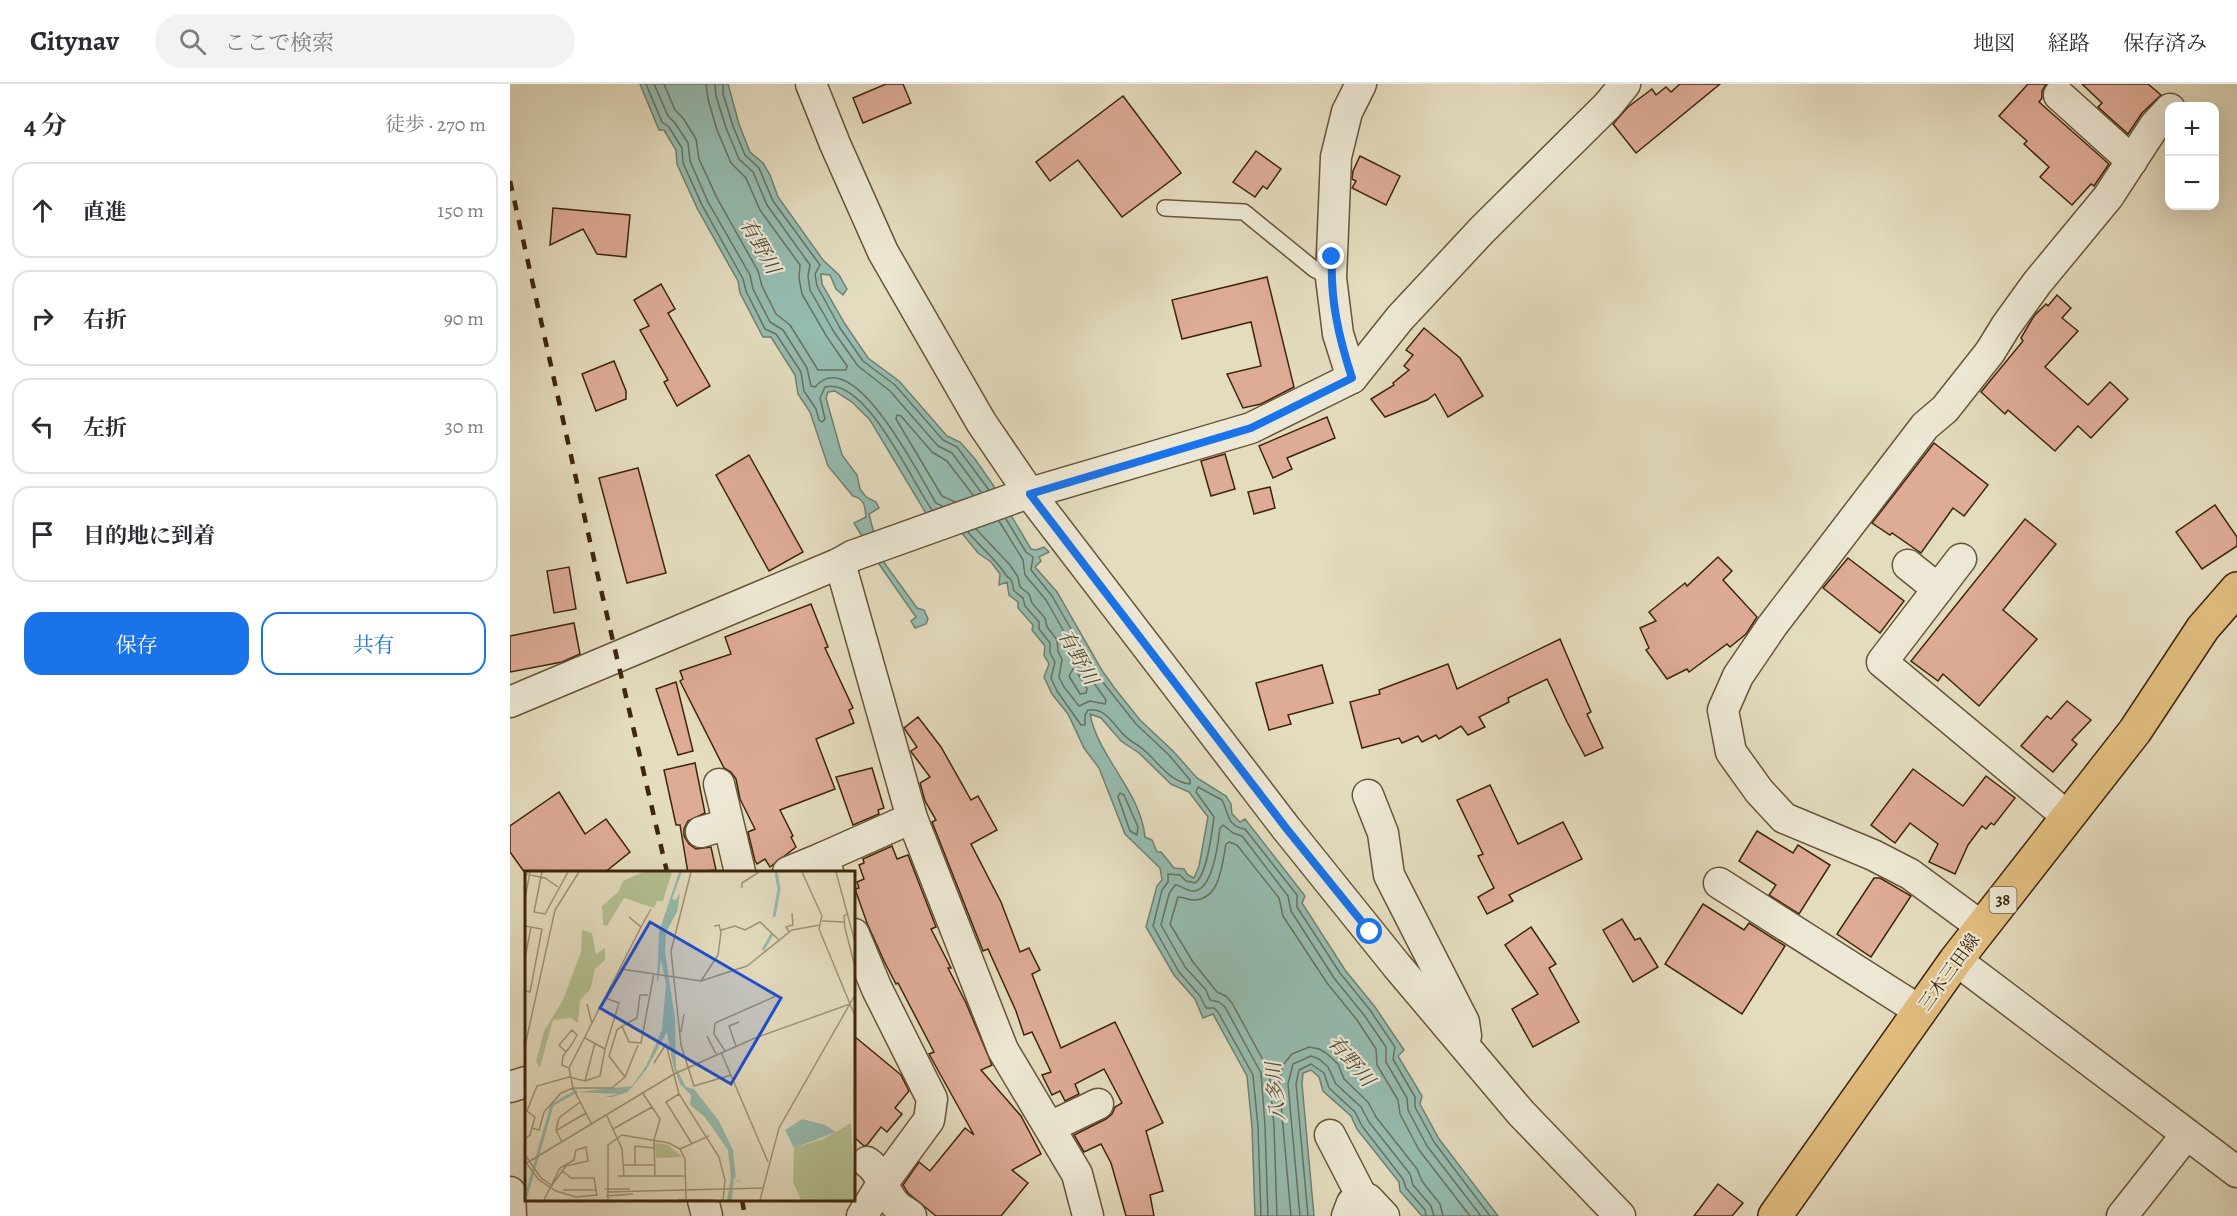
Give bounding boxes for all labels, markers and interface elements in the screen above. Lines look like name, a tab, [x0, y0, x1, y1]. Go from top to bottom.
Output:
search box	[155, 14, 575, 68]
text: Citynav	[30, 22, 119, 60]
icon: search	[176, 25, 209, 58]
text: ここで検索	[224, 28, 334, 58]
text: 地図	[1973, 29, 2015, 57]
text: 経路	[2048, 29, 2090, 57]
text: 保存済み	[2123, 29, 2207, 57]
map controls	[2165, 102, 2219, 210]
button: +	[2165, 102, 2219, 156]
text: 4 分	[24, 108, 67, 143]
text: 徒歩 · 270 m	[385, 111, 486, 138]
button: −	[2165, 156, 2219, 210]
icon: ahead	[26, 194, 59, 227]
text: 直進	[83, 197, 127, 227]
text: 150 m	[437, 197, 484, 224]
water label: 有野川	[734, 213, 787, 281]
route end	[1318, 243, 1344, 269]
icon: right	[26, 302, 59, 335]
text: 右折	[83, 305, 127, 335]
text: 90 m	[444, 305, 484, 332]
icon: left	[26, 410, 59, 443]
text: 左折	[83, 413, 127, 443]
text: 30 m	[444, 413, 484, 440]
icon: arrive	[26, 518, 59, 551]
text: 目的地に到着	[83, 521, 215, 551]
button: 保存	[24, 612, 249, 675]
button: 共有	[261, 612, 486, 675]
water label: 有野川	[1052, 624, 1105, 692]
inset map	[525, 871, 855, 1201]
road number: 38	[1990, 887, 2016, 913]
route start	[1356, 918, 1382, 944]
street label: 三木三田線	[1913, 929, 1985, 1015]
water label: 有野川	[1321, 1029, 1382, 1094]
water label: 八多川	[1260, 1059, 1292, 1123]

